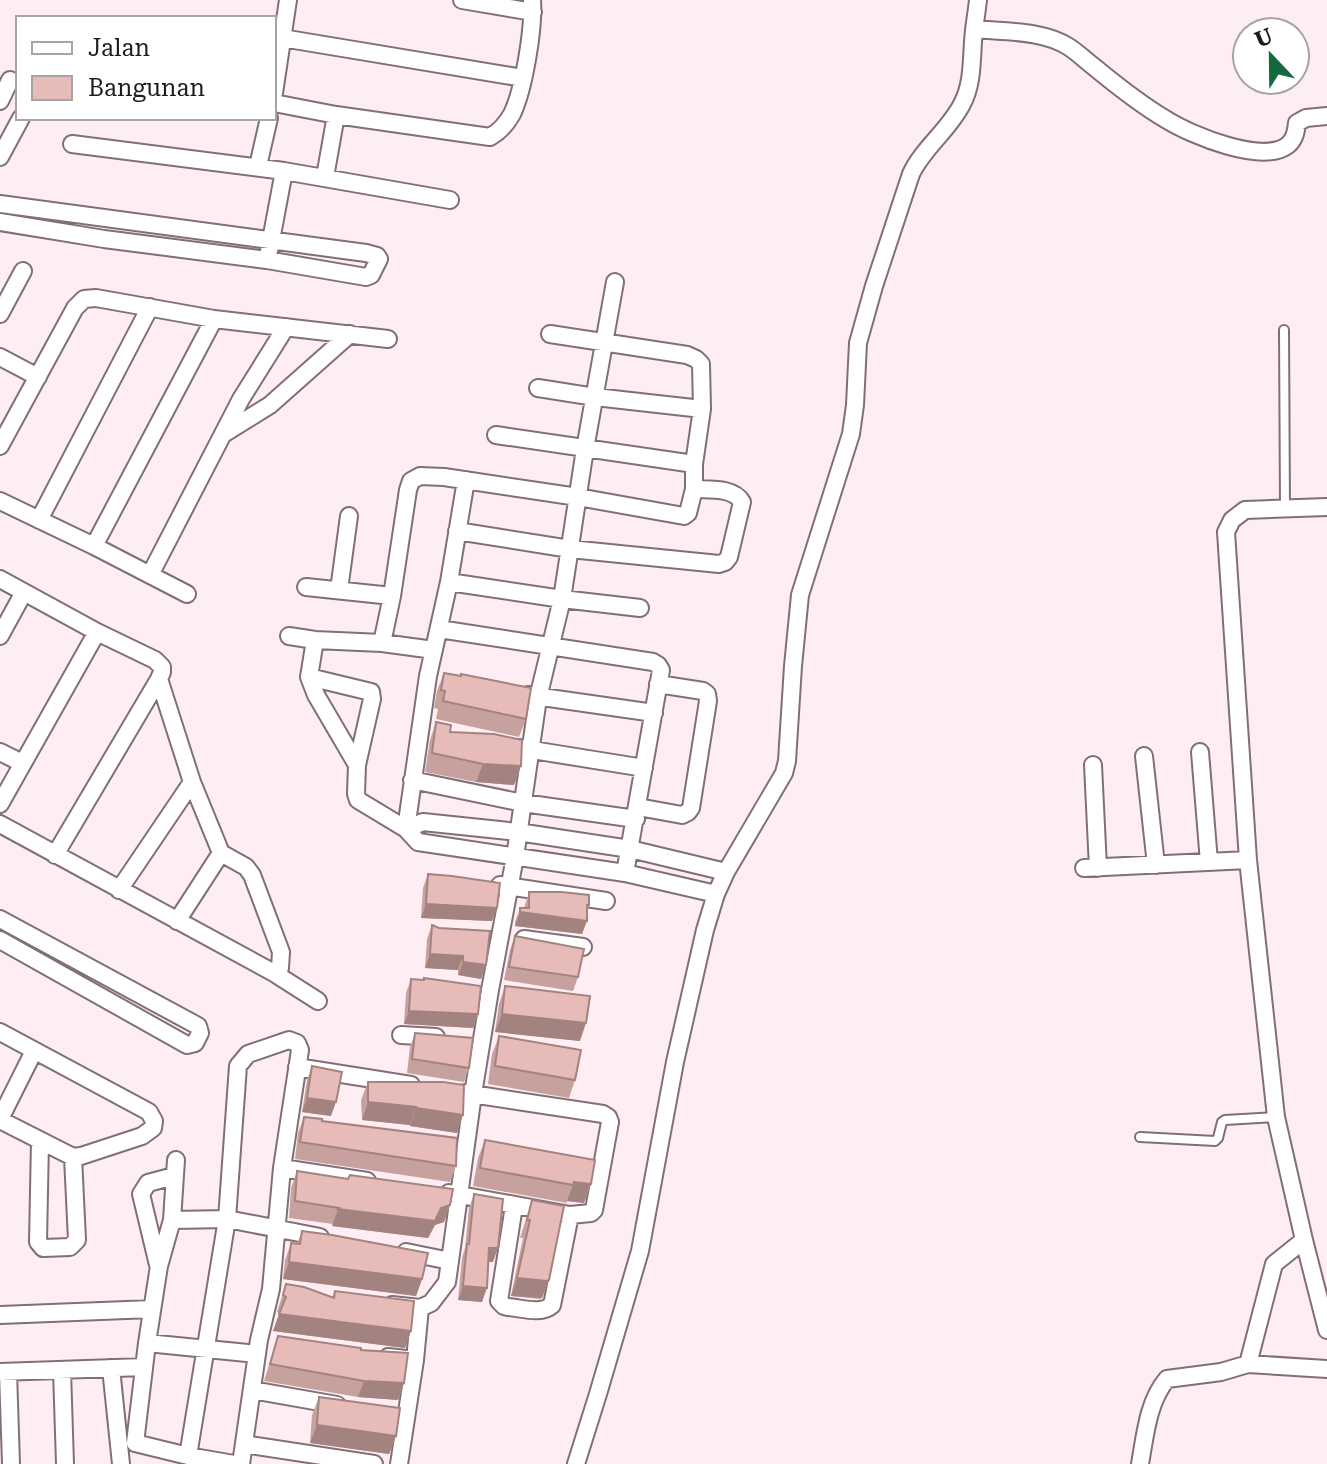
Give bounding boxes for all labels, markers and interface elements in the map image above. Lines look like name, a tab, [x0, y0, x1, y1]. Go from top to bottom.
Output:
legend	[16, 16, 276, 120]
north arrow	[1231, 16, 1311, 96]
text: U	[1251, 23, 1276, 53]
text: Jalan	[88, 34, 150, 62]
text: Bangunan	[88, 74, 205, 102]

